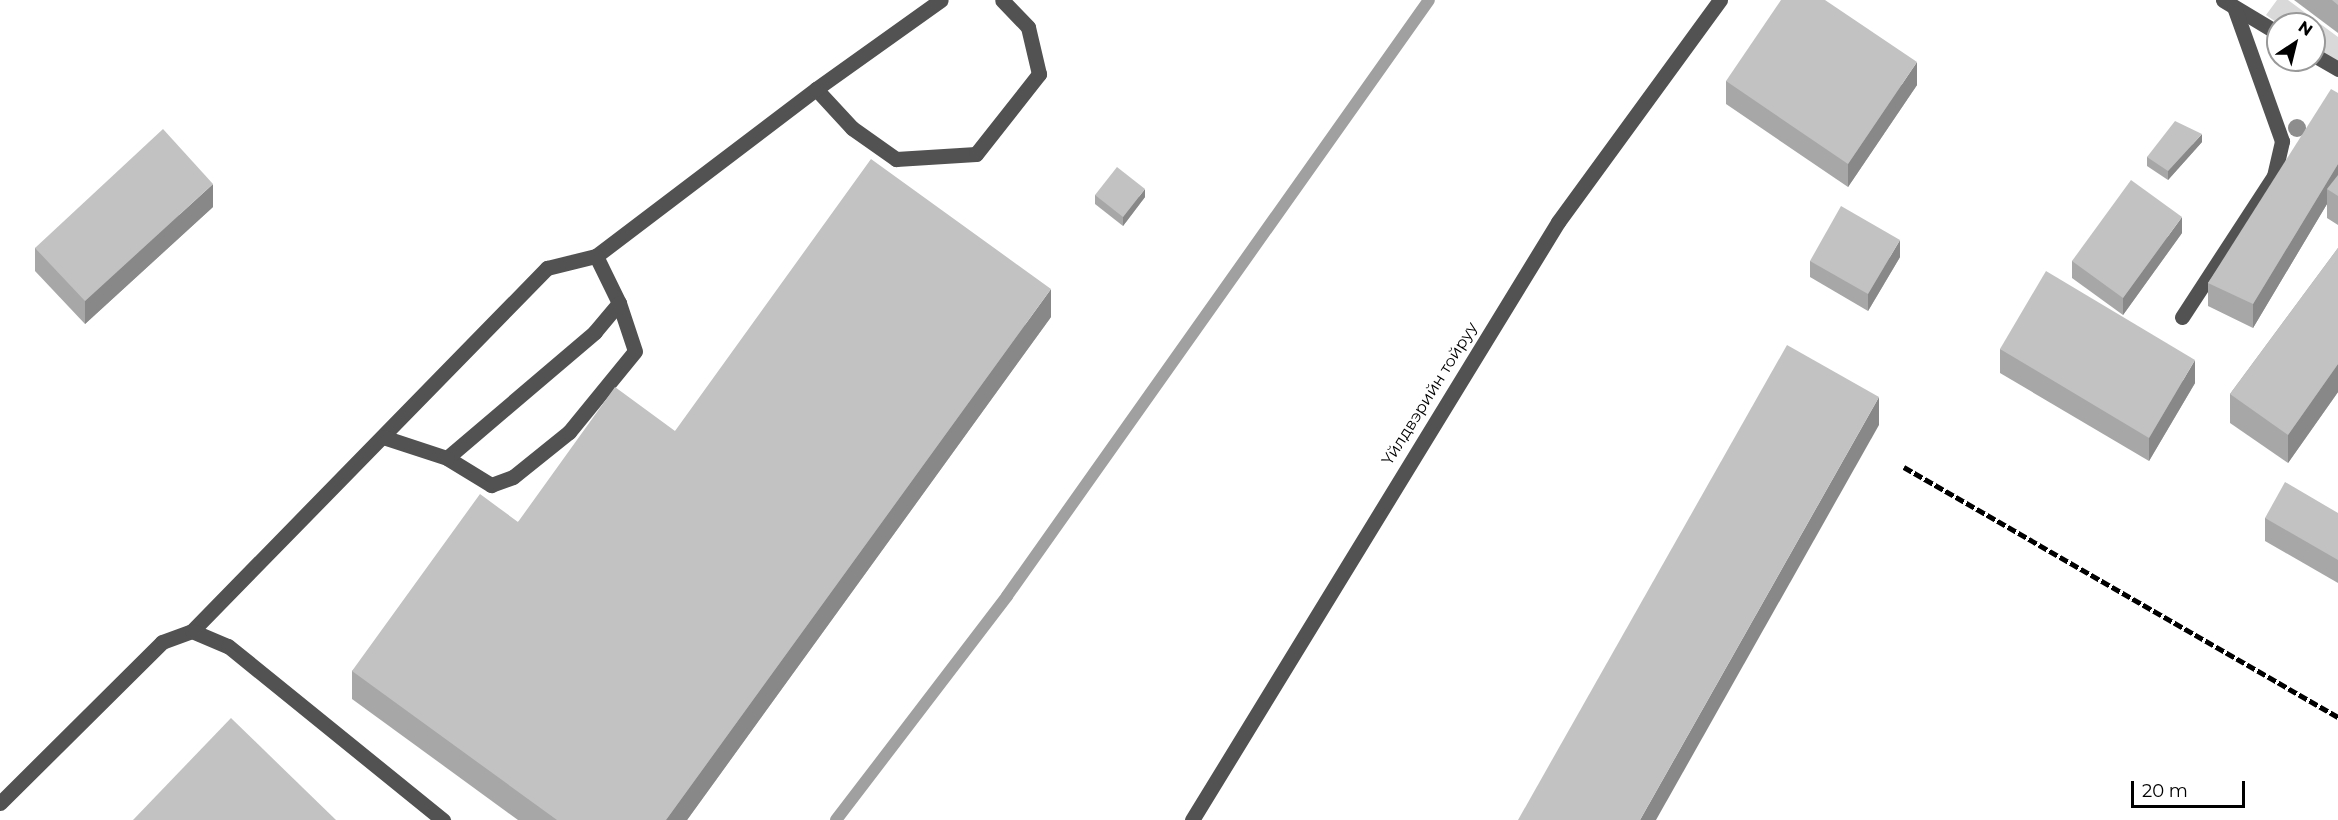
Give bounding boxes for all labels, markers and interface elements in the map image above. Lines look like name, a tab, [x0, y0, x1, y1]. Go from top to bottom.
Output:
north arrow	[2266, 12, 2326, 72]
text: N	[2295, 17, 2316, 40]
street label: Үйлдвэрийн тойруу	[1378, 319, 1482, 469]
scale bar	[2134, 769, 2248, 807]
text: 20 m	[2142, 780, 2188, 802]

